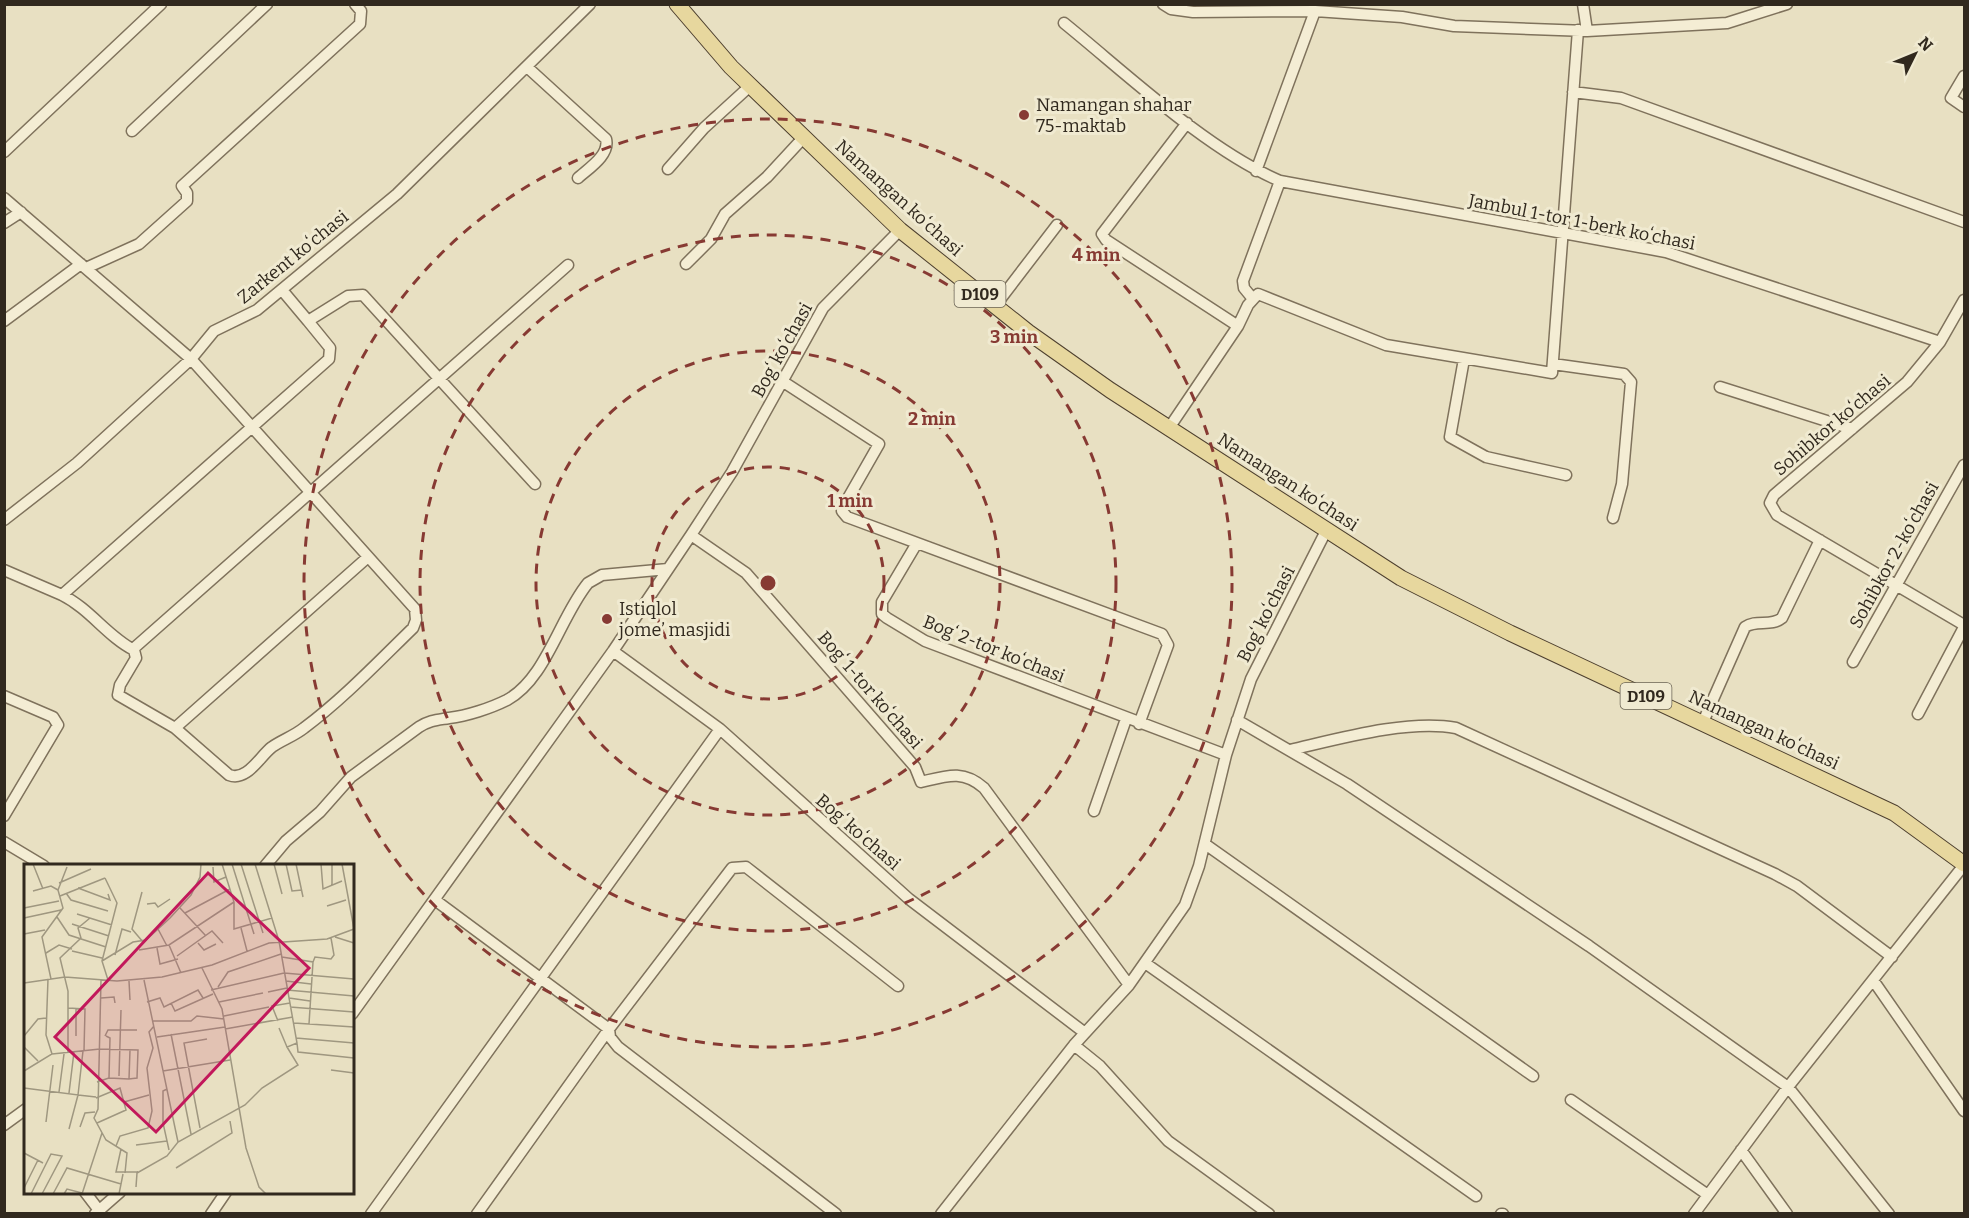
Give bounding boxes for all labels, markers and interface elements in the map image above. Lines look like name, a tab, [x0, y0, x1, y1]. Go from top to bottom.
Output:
north arrow	[1885, 24, 1945, 84]
text: N	[1914, 33, 1937, 55]
place label: Namangan shahar 75-maktab	[1036, 94, 1192, 137]
marker: Namangan shahar 75-maktab	[1017, 108, 1031, 122]
street label: Namangan koʻchasi	[831, 135, 967, 261]
street label: Jambul 1-tor 1-berk koʻchasi	[1466, 189, 1697, 255]
street label: Zarkent koʻchasi	[233, 206, 353, 308]
text: 4 min	[1072, 244, 1121, 266]
road number: D109	[954, 281, 1006, 307]
street label: Bogʻ koʻchasi	[747, 299, 817, 401]
text: 3 min	[990, 326, 1038, 348]
street label: Sohibkor koʻchasi	[1769, 370, 1895, 480]
text: 2 min	[908, 408, 956, 430]
street label: Namangan koʻchasi	[1213, 428, 1363, 536]
street label: Sohibkor 2-koʻchasi	[1845, 478, 1943, 632]
text: 1 min	[827, 490, 873, 512]
street label: Bogʻ koʻchasi	[1232, 562, 1300, 666]
centre of rings	[758, 573, 778, 593]
place label: Istiqlol jome’ masjidi	[618, 598, 730, 641]
street label: Bogʻ 2-tor koʻchasi	[920, 610, 1068, 688]
marker: Istiqlol jome’ masjidi	[600, 612, 614, 626]
street label: Bogʻ 1-tor koʻchasi	[813, 627, 927, 753]
road number: D109	[1620, 683, 1672, 709]
street label: Namangan koʻchasi	[1685, 685, 1843, 775]
street label: Bogʻ koʻchasi	[811, 789, 905, 875]
inset map	[24, 864, 354, 1194]

